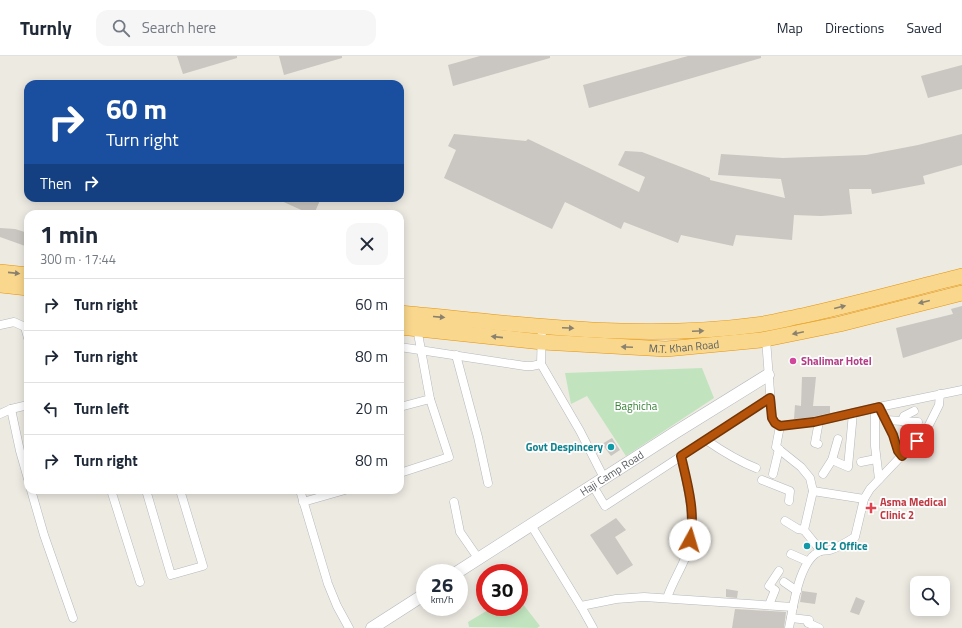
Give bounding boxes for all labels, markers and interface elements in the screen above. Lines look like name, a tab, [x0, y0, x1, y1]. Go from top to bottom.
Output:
search box	[96, 10, 376, 46]
text: Turnly	[20, 13, 72, 42]
text: Search here	[142, 16, 216, 39]
icon: search	[110, 17, 132, 39]
text: Map	[777, 17, 803, 38]
text: Directions	[825, 17, 884, 38]
text: Saved	[906, 17, 942, 38]
text: 60 m	[106, 87, 167, 130]
icon: right	[40, 96, 92, 148]
text: Turn right	[106, 126, 179, 153]
text: Then	[40, 172, 72, 195]
icon: right	[80, 172, 102, 194]
text: 1 min	[40, 216, 98, 252]
button: close	[346, 223, 388, 265]
text: 300 m · 17:44	[40, 249, 116, 269]
one-way arrow	[8, 270, 20, 277]
text: Turn right	[74, 293, 138, 316]
text: 60 m	[355, 293, 388, 316]
icon: right	[40, 294, 62, 316]
one-way arrow	[918, 300, 930, 306]
one-way arrow	[834, 304, 846, 310]
one-way arrow	[433, 314, 445, 320]
one-way arrow	[562, 325, 575, 331]
one-way arrow	[692, 327, 704, 334]
one-way arrow	[792, 330, 804, 336]
one-way arrow	[491, 334, 503, 341]
street label: M.T. Khan Road	[648, 336, 720, 357]
one-way arrow	[621, 343, 633, 350]
text: Turn right	[74, 345, 138, 368]
text: 80 m	[355, 345, 388, 368]
icon: right	[40, 346, 62, 368]
place label: Shalimar Hotel	[801, 353, 872, 369]
marker: Shalimar Hotel	[788, 356, 798, 366]
text: Turn left	[74, 397, 129, 420]
text: 20 m	[355, 397, 388, 420]
icon: left	[40, 398, 62, 420]
park label: Baghicha	[615, 398, 658, 414]
pin	[900, 424, 934, 458]
icon: arrive	[906, 430, 928, 452]
place label: Govt Despincery	[526, 439, 603, 455]
marker: Govt Despincery	[606, 442, 616, 452]
street label: Haji Camp Road	[577, 447, 647, 500]
text: Turn right	[74, 449, 138, 472]
text: 80 m	[355, 449, 388, 472]
icon: right	[40, 450, 62, 472]
place label: Asma Medical Clinic 2	[880, 494, 946, 523]
marker: Asma Medical Clinic 2	[865, 502, 877, 514]
position arrow	[669, 519, 711, 561]
place label: UC 2 Office	[815, 538, 868, 554]
marker: UC 2 Office	[802, 541, 812, 551]
speed limit sign: 30	[476, 564, 528, 616]
text: 26	[431, 569, 453, 600]
map controls	[910, 576, 950, 616]
button: search	[910, 576, 950, 616]
text: km/h	[431, 592, 453, 607]

